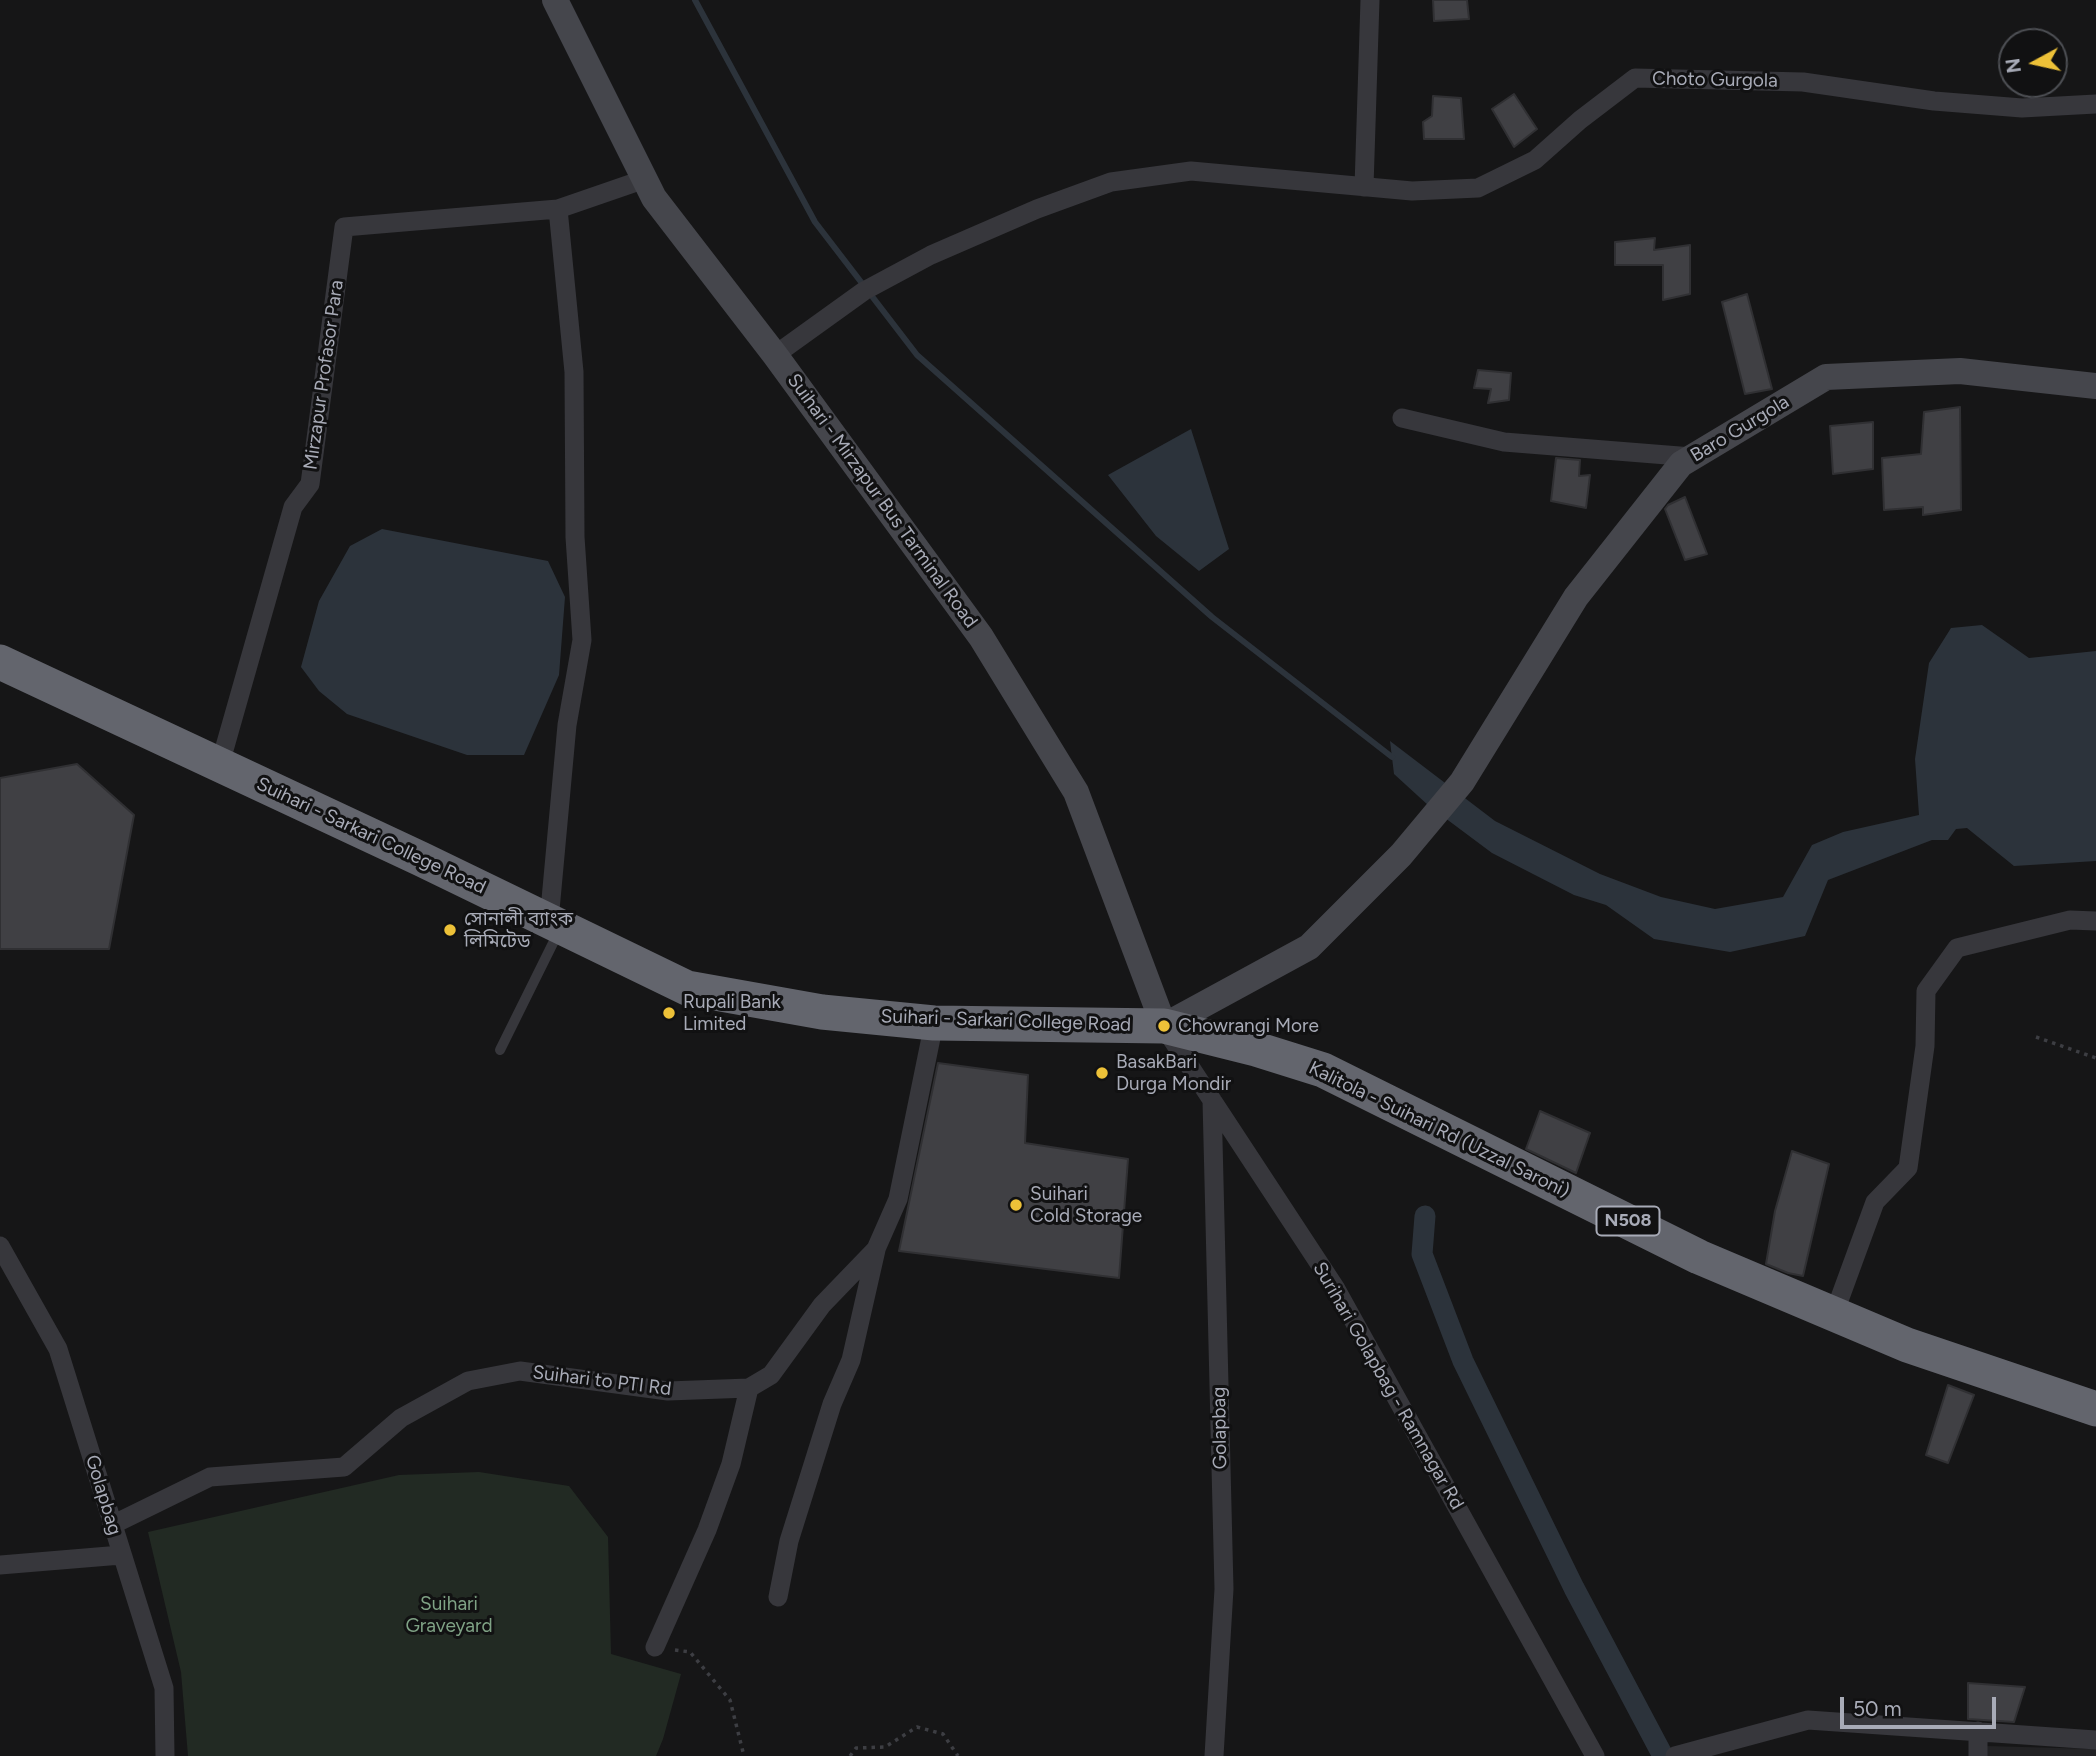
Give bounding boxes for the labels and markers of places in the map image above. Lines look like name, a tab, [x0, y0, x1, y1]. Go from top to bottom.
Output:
place label: সোনালী ব্যাংক লিমিটেড	[464, 908, 573, 952]
marker: সোনালী ব্যাংক লিমিটেড	[442, 922, 458, 938]
place label: Rupali Bank Limited	[683, 991, 781, 1035]
marker: Rupali Bank Limited	[661, 1005, 677, 1021]
place label: Chowrangi More	[1178, 1015, 1319, 1037]
marker: Chowrangi More	[1156, 1018, 1172, 1034]
place label: BasakBari Durga Mondir	[1116, 1051, 1231, 1095]
marker: BasakBari Durga Mondir	[1094, 1065, 1110, 1081]
place label: Suihari Cold Storage	[1030, 1183, 1142, 1227]
marker: Suihari Cold Storage	[1008, 1197, 1024, 1213]

